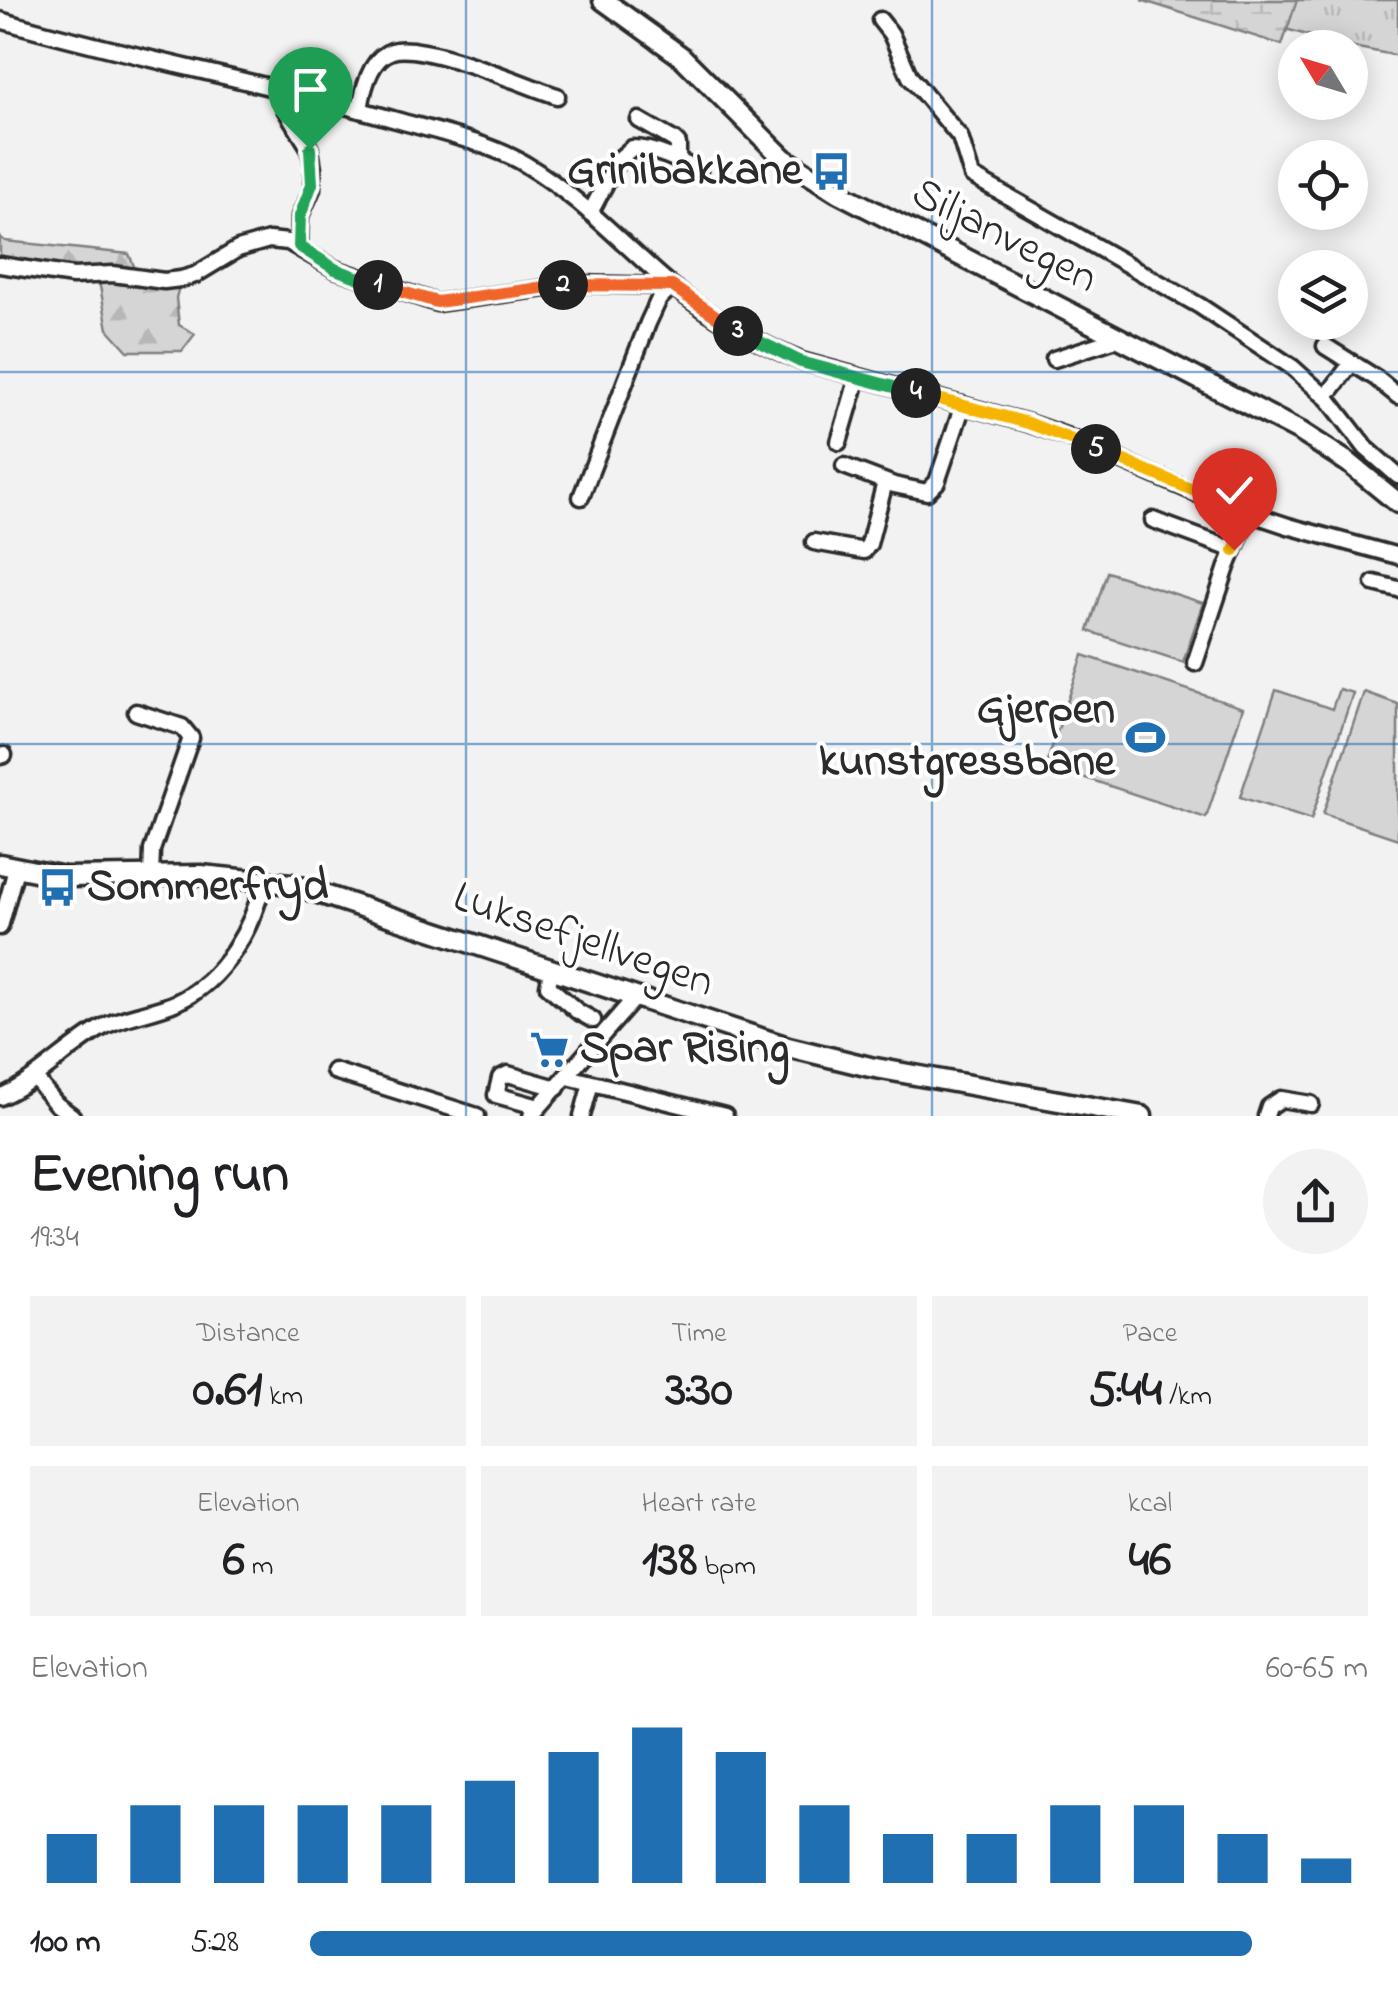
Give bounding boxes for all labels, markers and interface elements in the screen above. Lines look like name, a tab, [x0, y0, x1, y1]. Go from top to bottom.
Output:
north arrow	[1278, 30, 1368, 120]
map controls	[1278, 30, 1368, 340]
pin	[268, 47, 353, 150]
icon: arrive	[283, 62, 338, 117]
place label: Grinibakkane	[567, 139, 804, 205]
button: locate	[1278, 140, 1368, 230]
bus stop icon: Grinibakkane	[811, 151, 853, 193]
street label: Siljanvegen	[899, 162, 1109, 313]
button: layers	[1278, 250, 1368, 340]
pin: 1	[353, 260, 403, 310]
pin: 2	[538, 260, 588, 310]
text: 1	[374, 264, 382, 305]
text: 2	[556, 264, 570, 305]
pin: 3	[713, 306, 763, 356]
text: 3	[732, 310, 744, 351]
pin: 4	[891, 368, 941, 418]
text: 4	[910, 372, 922, 413]
pin: 5	[1071, 424, 1121, 474]
text: 5	[1088, 428, 1104, 469]
pin	[1192, 448, 1277, 551]
icon: check	[1207, 463, 1262, 518]
place label: Gjerpen kunstgressbane	[819, 678, 1117, 798]
sports icon: Gjerpen kunstgressbane	[1124, 716, 1166, 758]
place label: Sommerfryd	[87, 855, 329, 921]
street label: Luksefjellvegen	[443, 866, 722, 1017]
bus stop icon: Sommerfryd	[36, 867, 78, 909]
place label: Spar Rising	[580, 1017, 789, 1085]
supermarket icon: Spar Rising	[529, 1029, 571, 1071]
text: Evening run	[30, 1137, 289, 1217]
button: share	[1263, 1149, 1368, 1254]
text: 19:34	[30, 1215, 79, 1262]
text: Distance	[196, 1314, 300, 1355]
text: Time	[671, 1314, 727, 1355]
text: Pace	[1123, 1314, 1177, 1355]
text: 0.61	[193, 1355, 262, 1428]
text: 3:30	[665, 1355, 733, 1428]
text: 5:44	[1088, 1355, 1162, 1428]
text: km	[262, 1377, 303, 1418]
text: /km	[1162, 1377, 1212, 1418]
text: Elevation	[197, 1484, 299, 1525]
text: Heart rate	[642, 1484, 756, 1525]
text: kcal	[1128, 1484, 1172, 1525]
text: 6	[223, 1525, 245, 1598]
text: 138	[642, 1525, 697, 1598]
text: 46	[1129, 1525, 1171, 1598]
text: m	[245, 1547, 273, 1588]
text: bpm	[697, 1547, 756, 1588]
text: Elevation	[30, 1646, 148, 1693]
text: 60–65 m	[1266, 1646, 1368, 1693]
text: 100 m	[30, 1920, 101, 1967]
text: 5:28	[190, 1920, 239, 1967]

